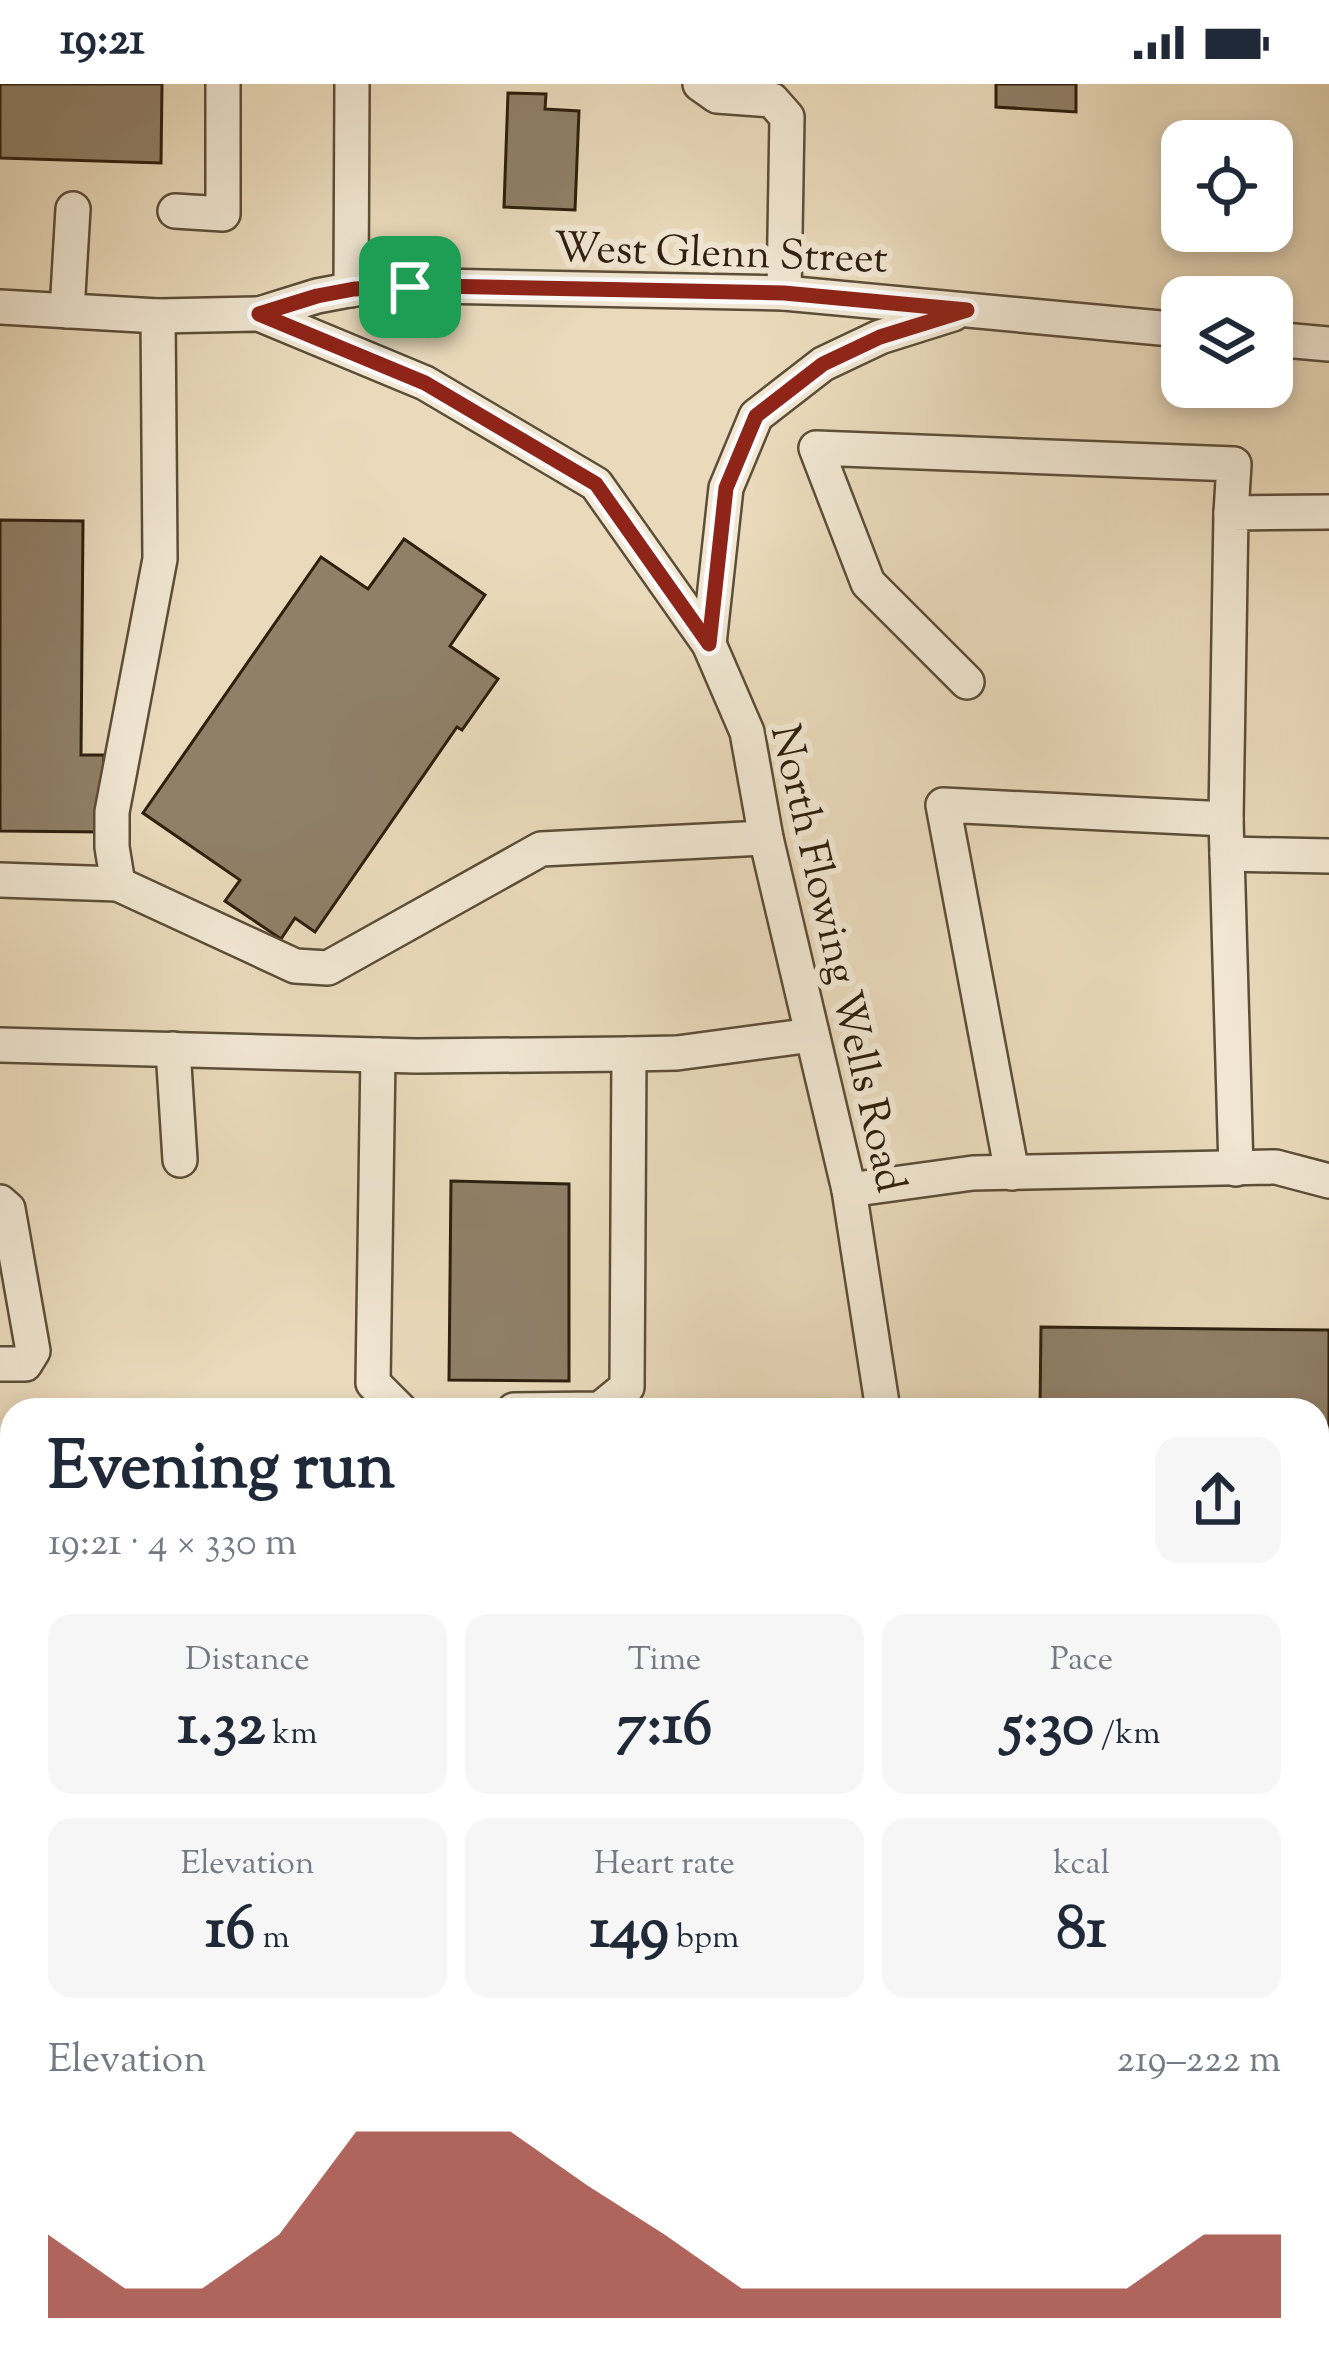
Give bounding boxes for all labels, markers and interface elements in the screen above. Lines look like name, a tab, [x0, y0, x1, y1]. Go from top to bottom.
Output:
text: 19:21	[60, 10, 145, 75]
map controls	[1161, 120, 1293, 408]
button: locate	[1161, 120, 1293, 252]
street label: West Glenn Street	[553, 220, 889, 292]
pin	[359, 236, 461, 338]
icon: arrive	[377, 254, 443, 320]
button: layers	[1161, 276, 1293, 408]
street label: North Flowing Wells Road	[752, 719, 918, 1199]
text: Evening run	[48, 1424, 395, 1519]
button: share	[1155, 1437, 1281, 1563]
text: 19:21 · 4 × 330 m	[48, 1517, 297, 1573]
text: Distance	[185, 1637, 310, 1685]
text: Time	[628, 1637, 701, 1685]
text: Pace	[1050, 1637, 1113, 1685]
text: 1.32	[177, 1685, 265, 1772]
text: 7:16	[617, 1685, 712, 1772]
text: 5:30	[1002, 1685, 1094, 1772]
text: km	[265, 1711, 318, 1759]
text: /km	[1094, 1711, 1161, 1759]
text: Elevation	[181, 1841, 314, 1889]
text: Heart rate	[594, 1841, 735, 1889]
text: kcal	[1053, 1841, 1110, 1889]
text: 16	[205, 1889, 255, 1976]
text: 149	[590, 1889, 669, 1976]
text: 81	[1056, 1889, 1107, 1976]
text: m	[255, 1915, 290, 1963]
text: bpm	[669, 1915, 739, 1963]
text: Elevation	[48, 2034, 206, 2090]
text: 219–222 m	[1116, 2034, 1281, 2090]

